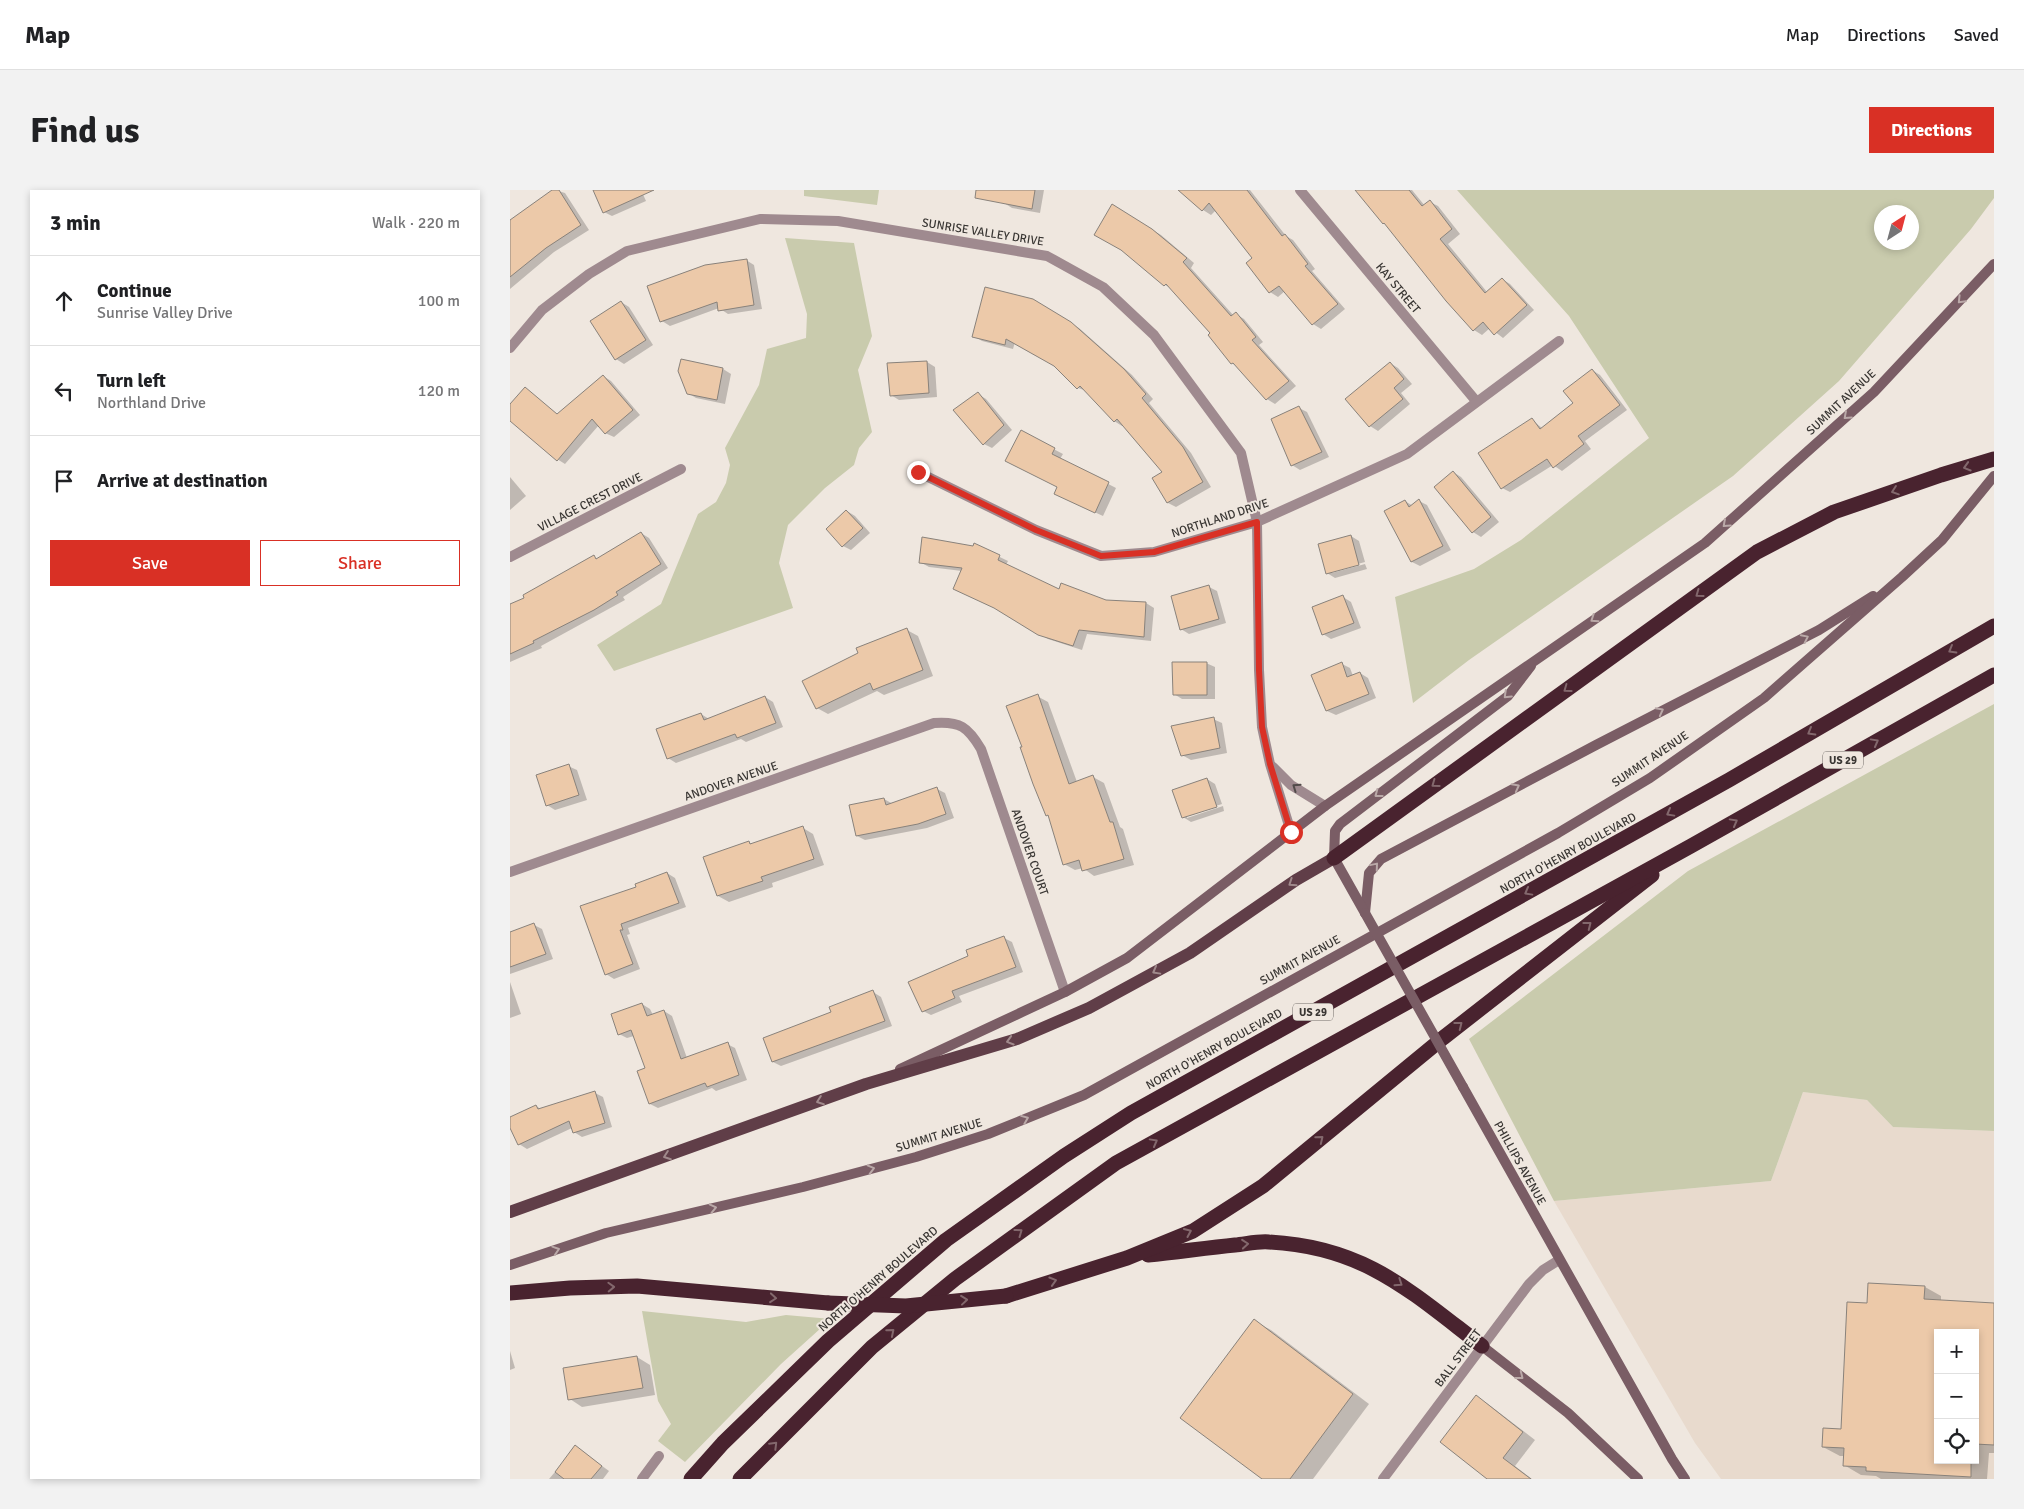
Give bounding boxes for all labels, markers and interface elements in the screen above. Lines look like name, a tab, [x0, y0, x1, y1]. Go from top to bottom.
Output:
text: Map	[25, 20, 70, 50]
text: Map	[1786, 24, 1819, 46]
text: Directions	[1847, 24, 1926, 46]
text: Saved	[1954, 24, 1999, 46]
button: Directions	[1869, 107, 1994, 153]
text: Find us	[30, 109, 140, 152]
north arrow	[1874, 205, 1919, 250]
text: 3 min	[50, 210, 101, 236]
text: Walk · 220 m	[372, 213, 460, 233]
street label: SUNRISE VALLEY DRIVE	[921, 215, 1045, 250]
street label: KAY STREET	[1372, 260, 1423, 317]
text: Continue	[97, 279, 172, 303]
icon: ahead	[50, 287, 78, 315]
text: 100 m	[418, 291, 460, 311]
one-way arrow	[1958, 294, 1967, 303]
text: Sunrise Valley Drive	[97, 303, 233, 323]
street label: SUMMIT AVENUE	[1803, 366, 1879, 438]
text: Turn left	[97, 369, 166, 393]
icon: left	[50, 377, 78, 405]
text: 120 m	[418, 381, 460, 401]
text: Northland Drive	[97, 393, 206, 413]
one-way arrow	[1844, 410, 1853, 419]
route end	[907, 461, 930, 484]
one-way arrow	[1964, 462, 1972, 472]
icon: arrive	[50, 467, 78, 495]
text: Arrive at destination	[97, 469, 268, 493]
street label: VILLAGE CREST DRIVE	[535, 469, 645, 535]
one-way arrow	[1891, 486, 1899, 496]
street label: NORTHLAND DRIVE	[1170, 496, 1271, 541]
one-way arrow	[1723, 518, 1732, 527]
button: Save	[50, 540, 250, 586]
button: Share	[260, 540, 460, 586]
one-way arrow	[1695, 588, 1705, 597]
one-way arrow	[1591, 613, 1600, 622]
one-way arrow	[1800, 633, 1809, 644]
one-way arrow	[1948, 644, 1957, 654]
one-way arrow	[1563, 683, 1573, 692]
one-way arrow	[1503, 689, 1512, 698]
one-way arrow	[1655, 707, 1664, 717]
one-way arrow	[1808, 726, 1817, 736]
street label: SUMMIT AVENUE	[1609, 728, 1692, 791]
one-way arrow	[1870, 738, 1879, 748]
road number: US 29	[1823, 752, 1863, 768]
street label: ANDOVER AVENUE	[682, 758, 780, 805]
one-way arrow	[1431, 778, 1441, 787]
one-way arrow	[1511, 783, 1520, 793]
one-way arrow	[1292, 784, 1302, 793]
one-way arrow	[1375, 789, 1384, 797]
one-way arrow	[1667, 806, 1676, 816]
street label: ANDOVER COURT	[1008, 807, 1051, 898]
street label: NORTH O'HENRY BOULEVARD	[1498, 810, 1639, 897]
one-way arrow	[1728, 818, 1737, 828]
route start	[1280, 821, 1303, 844]
one-way arrow	[1369, 863, 1377, 872]
one-way arrow	[1289, 876, 1298, 886]
one-way arrow	[1525, 885, 1534, 895]
one-way arrow	[1582, 923, 1591, 931]
street label: SUMMIT AVENUE	[1257, 932, 1343, 989]
one-way arrow	[1153, 965, 1162, 975]
road number: US 29	[1293, 1004, 1333, 1020]
street label: NORTH O'HENRY BOULEVARD	[1144, 1006, 1285, 1093]
one-way arrow	[1453, 1022, 1462, 1030]
one-way arrow	[1006, 1036, 1015, 1046]
one-way arrow	[816, 1095, 825, 1105]
street label: SUMMIT AVENUE	[894, 1115, 984, 1156]
one-way arrow	[1021, 1115, 1029, 1125]
street label: PHILLIPS AVENUE	[1490, 1119, 1549, 1208]
one-way arrow	[1314, 1136, 1323, 1144]
one-way arrow	[1149, 1138, 1158, 1148]
one-way arrow	[664, 1150, 672, 1160]
one-way arrow	[867, 1164, 875, 1175]
one-way arrow	[709, 1203, 718, 1214]
street label: NORTH O'HENRY BOULEVARD	[816, 1223, 941, 1335]
one-way arrow	[1183, 1228, 1192, 1239]
one-way arrow	[1014, 1229, 1023, 1239]
one-way arrow	[1241, 1239, 1249, 1250]
one-way arrow	[552, 1245, 560, 1255]
one-way arrow	[1048, 1277, 1056, 1287]
one-way arrow	[1393, 1277, 1402, 1286]
one-way arrow	[607, 1282, 615, 1293]
one-way arrow	[769, 1292, 777, 1303]
one-way arrow	[961, 1295, 969, 1306]
street label: BALL STREET	[1432, 1326, 1485, 1390]
one-way arrow	[885, 1329, 894, 1337]
map controls	[1934, 1329, 1979, 1464]
button: +	[1934, 1329, 1979, 1374]
one-way arrow	[1515, 1371, 1524, 1380]
button: −	[1934, 1374, 1979, 1419]
button: locate	[1934, 1419, 1979, 1464]
one-way arrow	[768, 1441, 777, 1450]

